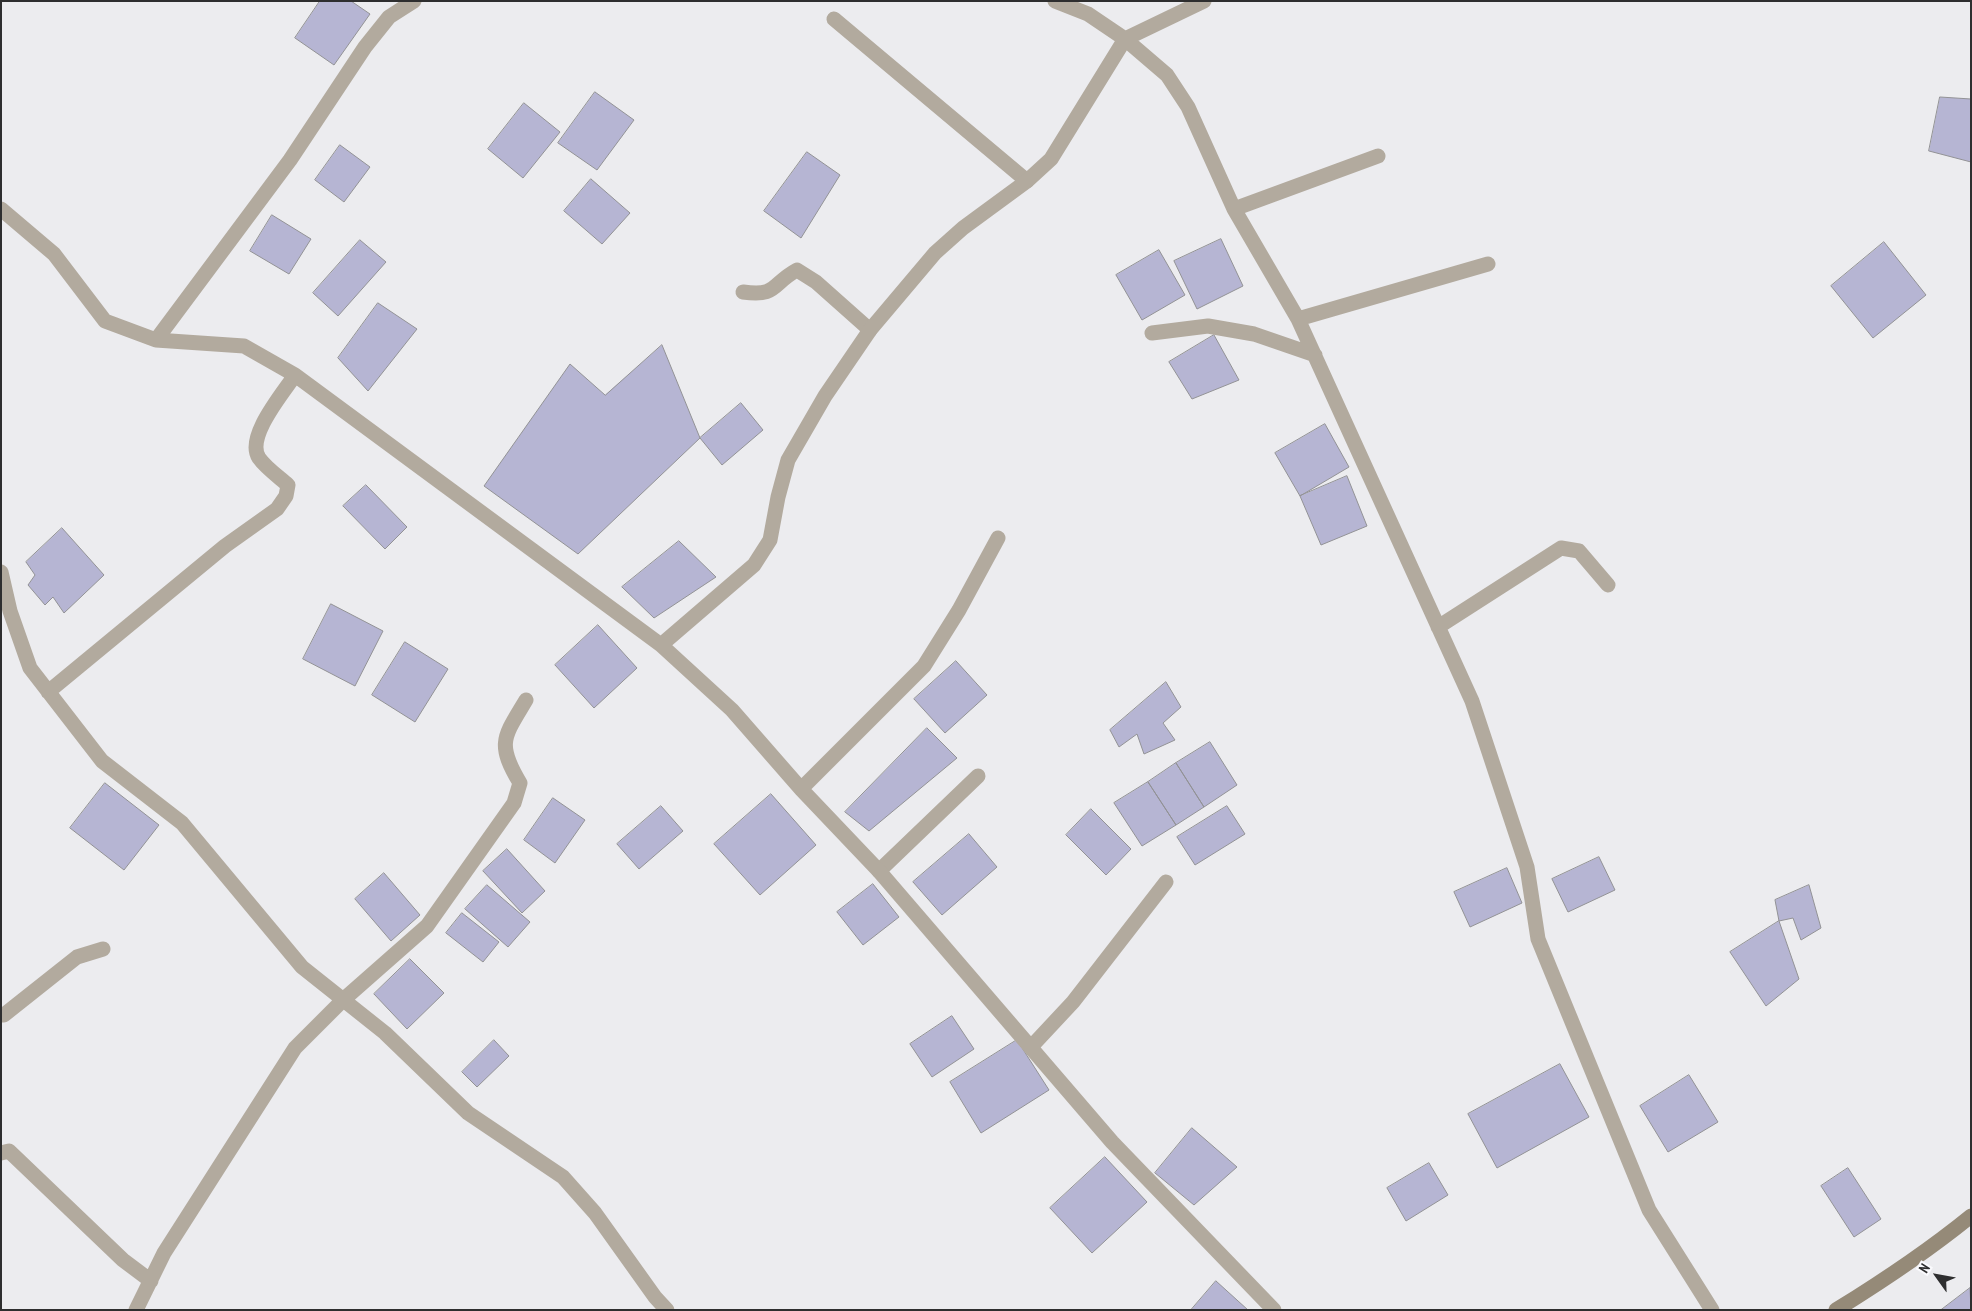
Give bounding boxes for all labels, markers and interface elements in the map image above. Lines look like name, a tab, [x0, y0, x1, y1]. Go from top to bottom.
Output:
north arrow	[1912, 1251, 1962, 1301]
text: N	[1915, 1260, 1934, 1276]

